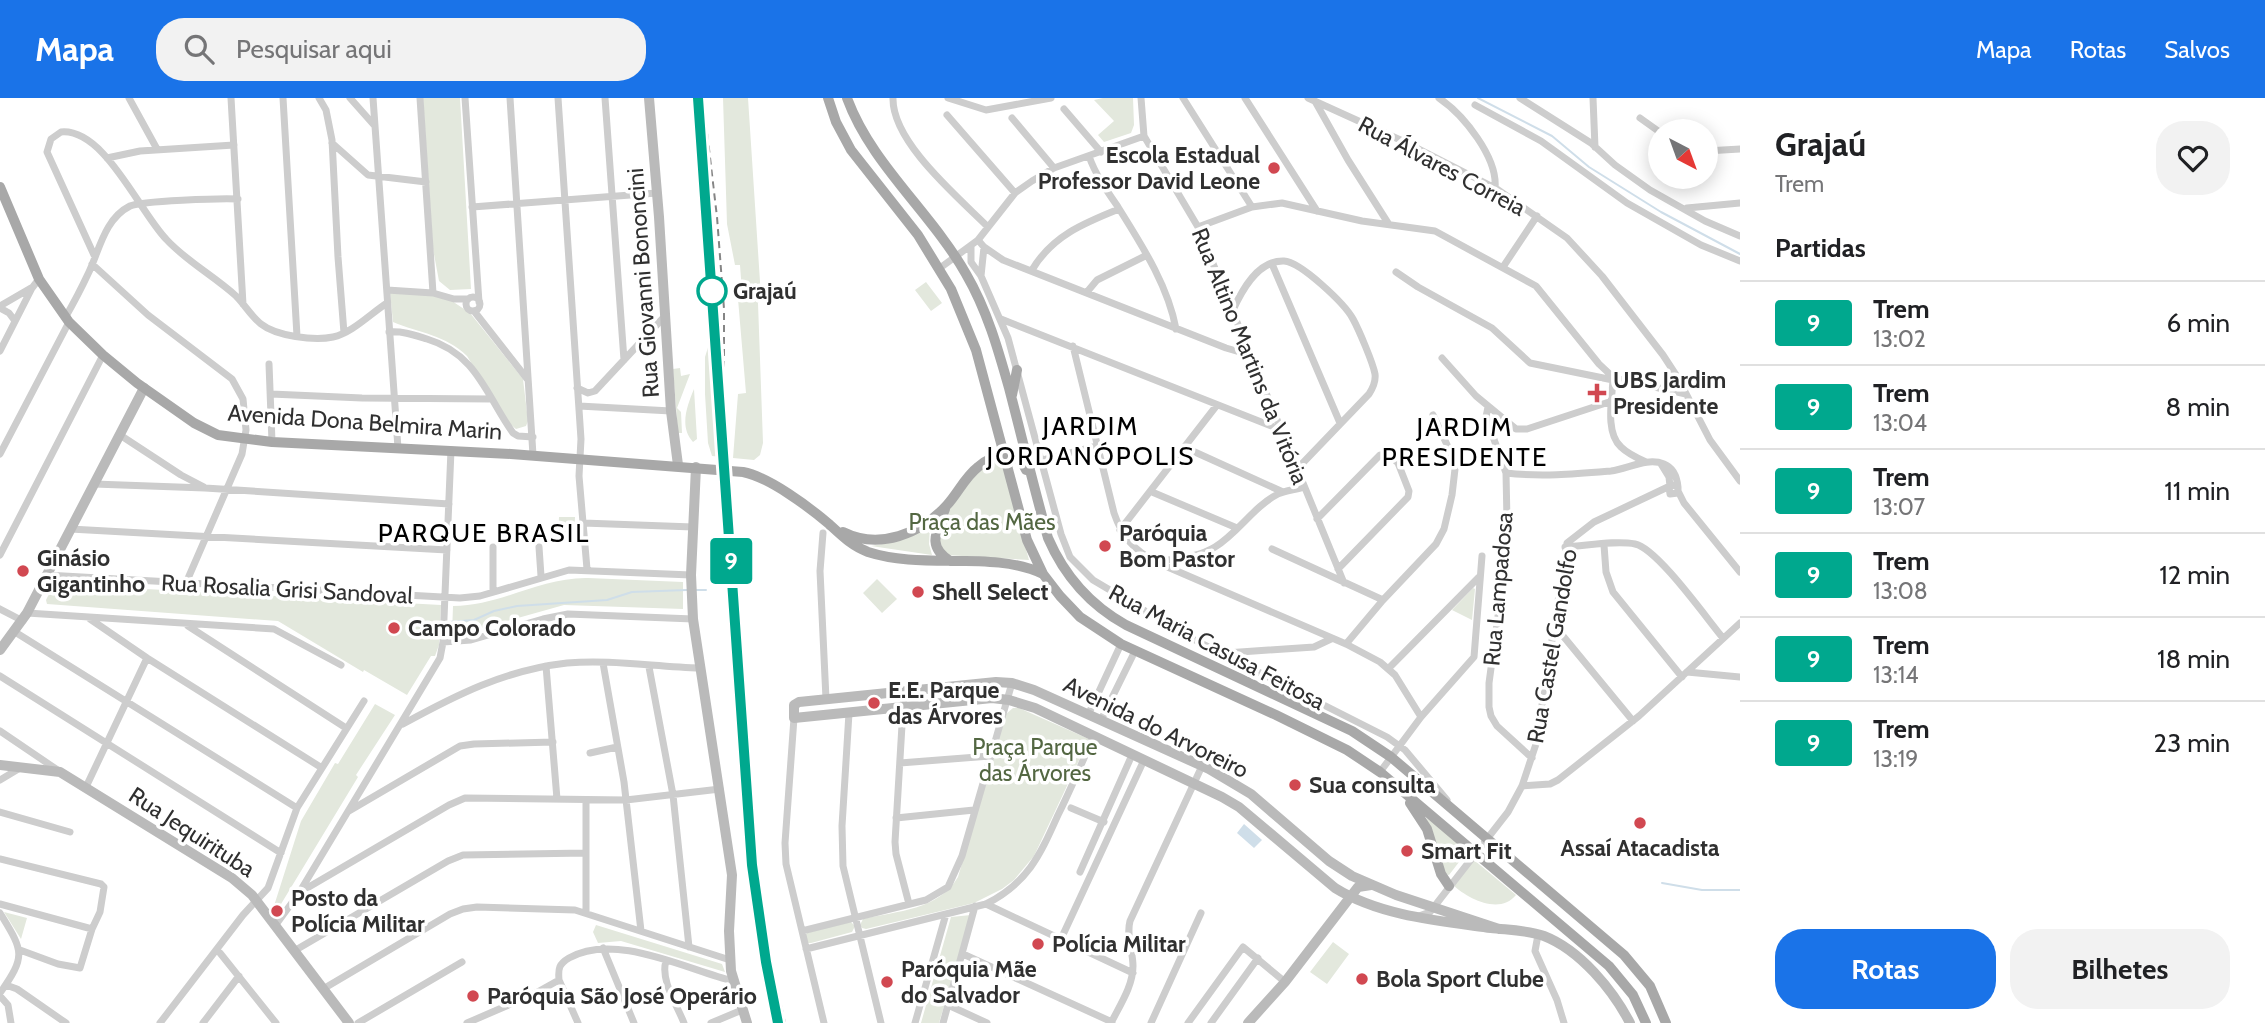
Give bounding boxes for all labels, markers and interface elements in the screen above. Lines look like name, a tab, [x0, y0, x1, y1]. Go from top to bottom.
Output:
search box	[156, 18, 646, 81]
text: Mapa	[35, 29, 114, 69]
icon: search	[180, 30, 218, 68]
text: Pesquisar aqui	[236, 33, 392, 65]
text: Mapa	[1976, 35, 2032, 64]
text: Rotas	[2070, 35, 2126, 64]
text: Salvos	[2164, 35, 2230, 64]
street label: Rua Álvares Correia	[1354, 109, 1531, 222]
north arrow	[1648, 119, 1718, 189]
map controls	[1648, 119, 1718, 189]
button: heart	[2156, 121, 2230, 195]
text: Grajaú	[1775, 124, 1866, 164]
place label: Escola Estadual Professor David Leone	[1038, 141, 1260, 195]
marker: Escola Estadual Professor David Leone	[1266, 160, 1282, 176]
street label: Rua Giovanni Bononcini	[621, 167, 665, 399]
text: Trem	[1775, 170, 1824, 198]
street label: Rua Altino Martins da Vitória	[1186, 224, 1314, 488]
text: Partidas	[1775, 232, 1866, 264]
marker: Grajaú	[697, 276, 727, 306]
place label: Grajaú	[733, 277, 797, 305]
text: Trem	[1873, 293, 1930, 325]
text: 6 min	[2167, 307, 2230, 339]
text: 9	[1807, 308, 1820, 337]
text: 13:02	[1873, 325, 1926, 353]
place label: UBS Jardim Presidente	[1613, 366, 1726, 420]
text: Trem	[1873, 377, 1930, 409]
marker: UBS Jardim Presidente	[1587, 383, 1607, 403]
text: 8 min	[2166, 391, 2230, 423]
text: 9	[1807, 392, 1820, 421]
street label: Avenida Dona Belmira Marin	[227, 398, 503, 446]
text: 13:04	[1873, 409, 1927, 437]
district label: JARDIM JORDANÓPOLIS	[986, 410, 1196, 472]
district label: JARDIM PRESIDENTE	[1382, 411, 1548, 473]
text: Trem	[1873, 461, 1930, 493]
text: 11 min	[2164, 475, 2230, 507]
text: 9	[1807, 476, 1820, 505]
text: 13:07	[1873, 493, 1925, 521]
park label: Praça das Mães	[908, 508, 1056, 536]
street label: Rua Lampadosa	[1477, 511, 1519, 667]
district label: PARQUE BRASIL	[378, 517, 590, 549]
place label: Paróquia Bom Pastor	[1119, 519, 1235, 573]
line badge: 9	[708, 538, 754, 584]
marker: Paróquia Bom Pastor	[1097, 538, 1113, 554]
place label: Ginásio Gigantinho	[37, 544, 145, 598]
text: Trem	[1873, 545, 1930, 577]
text: 9	[724, 546, 738, 575]
street label: Rua Castel Gandolfo	[1521, 547, 1583, 745]
text: 12 min	[2159, 559, 2230, 591]
text: 9	[1807, 560, 1820, 589]
marker: Ginásio Gigantinho	[15, 563, 31, 579]
street label: Rua Rosalia Grisi Sandoval	[160, 568, 414, 610]
text: 13:08	[1873, 577, 1928, 605]
place label: Shell Select	[932, 578, 1048, 606]
street label: Rua Maria Casusa Feitosa	[1104, 578, 1330, 716]
marker: Shell Select	[910, 584, 926, 600]
place label: Campo Colorado	[408, 614, 576, 642]
marker: Campo Colorado	[386, 620, 402, 636]
text: Trem	[1873, 629, 1930, 661]
text: 18 min	[2157, 643, 2230, 675]
text: 9	[1807, 644, 1820, 673]
text: 13:14	[1873, 661, 1919, 689]
street label: Avenida do Arvoreiro	[1059, 670, 1253, 784]
place label: E.E. Parque das Árvores	[888, 676, 1003, 730]
marker: E.E. Parque das Árvores	[866, 695, 882, 711]
text: Trem	[1873, 713, 1930, 745]
text: 23 min	[2154, 727, 2230, 759]
text: 9	[1807, 728, 1820, 757]
park label: Praça Parque das Árvores	[972, 733, 1098, 787]
text: 13:19	[1873, 745, 1918, 773]
place label: Sua consulta	[1309, 771, 1436, 799]
marker: Sua consulta	[1287, 777, 1303, 793]
street label: Rua Jequirituba	[124, 781, 260, 883]
marker: Assaí Atacadista	[1632, 815, 1648, 831]
place label: Assaí Atacadista	[1561, 834, 1720, 862]
place label: Smart Fit	[1421, 837, 1512, 865]
marker: Smart Fit	[1399, 843, 1415, 859]
place label: Posto da Polícia Militar	[291, 884, 425, 938]
marker: Posto da Polícia Militar	[269, 903, 285, 919]
button: Rotas	[1775, 929, 1996, 1009]
button: Bilhetes	[2010, 929, 2230, 1009]
place label: Polícia Militar	[1052, 930, 1186, 958]
marker: Polícia Militar	[1030, 936, 1046, 952]
place label: Paróquia Mãe do Salvador	[901, 955, 1037, 1009]
place label: Bola Sport Clube	[1376, 965, 1544, 993]
marker: Bola Sport Clube	[1354, 971, 1370, 987]
marker: Paróquia Mãe do Salvador	[879, 974, 895, 990]
place label: Paróquia São José Operário	[487, 982, 757, 1010]
marker: Paróquia São José Operário	[465, 988, 481, 1004]

